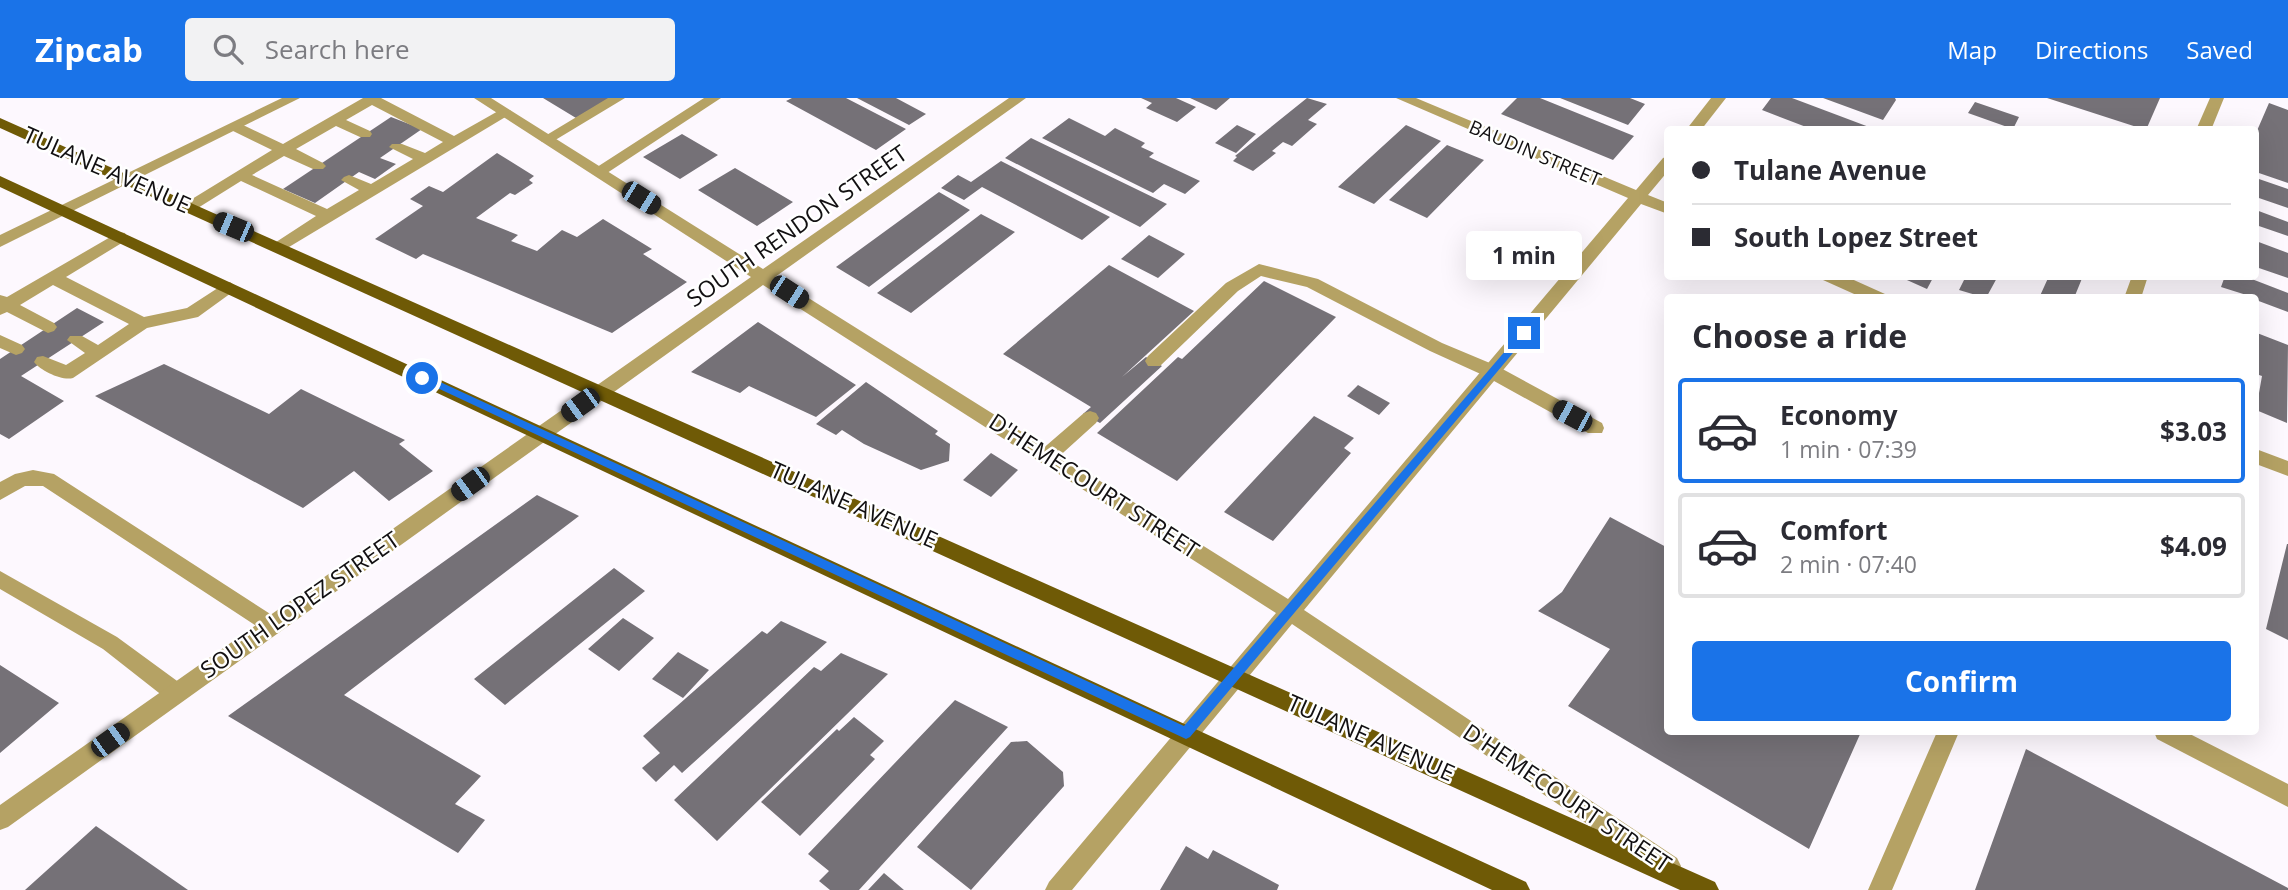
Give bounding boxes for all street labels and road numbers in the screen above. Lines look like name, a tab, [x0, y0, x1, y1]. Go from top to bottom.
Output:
street label: BAUDIN STREET	[1465, 114, 1605, 193]
street label: TULANE AVENUE	[19, 118, 196, 220]
street label: SOUTH RENDON STREET	[680, 137, 913, 314]
street label: D'HEMECOURT STREET	[983, 405, 1206, 565]
street label: TULANE AVENUE	[766, 453, 943, 555]
street label: SOUTH LOPEZ STREET	[193, 523, 406, 685]
street label: TULANE AVENUE	[1283, 686, 1460, 788]
street label: D'HEMECOURT STREET	[1457, 716, 1678, 879]

